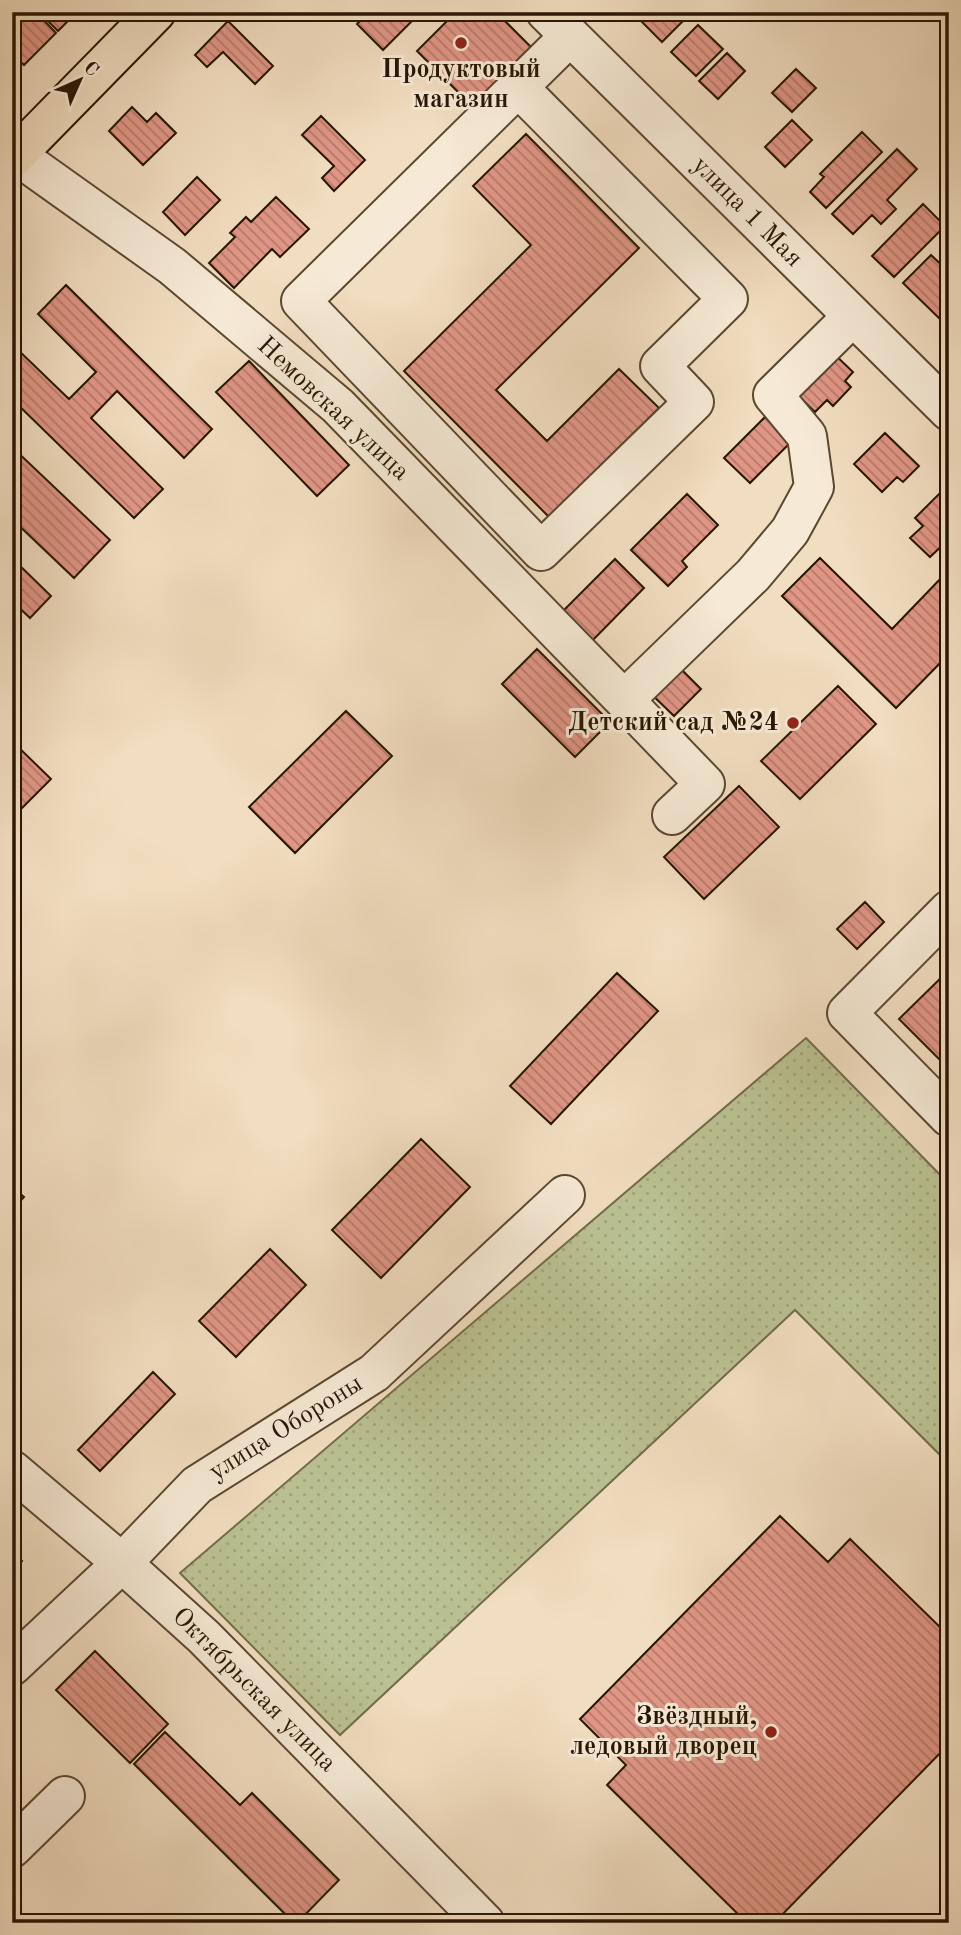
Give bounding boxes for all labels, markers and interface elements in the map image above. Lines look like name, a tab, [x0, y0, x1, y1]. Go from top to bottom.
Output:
marker: Продуктовый магазин	[453, 35, 469, 51]
north arrow	[46, 46, 116, 116]
place label: Продуктовый магазин	[381, 57, 541, 113]
text: С	[79, 59, 101, 81]
street label: улица 1 Мая	[687, 152, 807, 272]
street label: Немовская улица	[252, 332, 414, 486]
place label: Детский сад №24	[568, 710, 779, 736]
marker: Детский сад №24	[785, 715, 801, 731]
street label: улица Обороны	[205, 1370, 367, 1486]
street label: Октябрьская улица	[167, 1603, 341, 1777]
place label: Звёздный, ледовый дворец	[570, 1704, 757, 1760]
marker: Звёздный, ледовый дворец	[763, 1724, 779, 1740]

